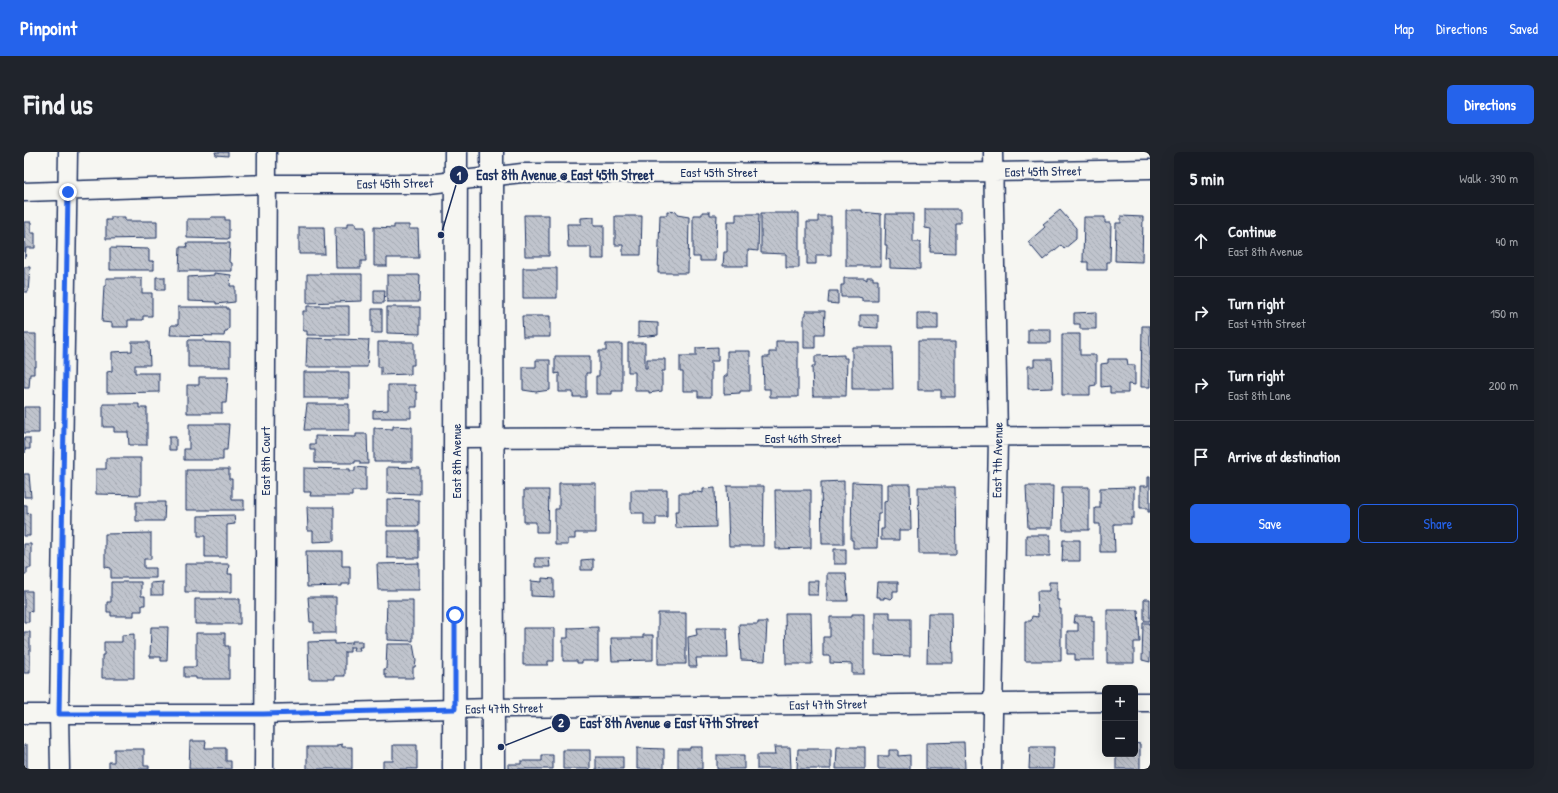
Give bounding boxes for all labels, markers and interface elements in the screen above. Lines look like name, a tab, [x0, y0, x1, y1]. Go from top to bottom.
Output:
text: Pinpoint	[20, 15, 77, 41]
text: Map	[1394, 19, 1414, 38]
text: Directions	[1436, 19, 1487, 38]
text: Saved	[1509, 19, 1538, 38]
text: Find us	[24, 85, 93, 123]
button: Directions	[1447, 85, 1534, 124]
street label: East 45th Street	[1004, 161, 1082, 181]
callout: East 8th Avenue @ East 45th Street	[449, 162, 662, 188]
street label: East 45th Street	[681, 163, 758, 181]
text: East 8th Avenue @ East 45th Street	[476, 165, 655, 184]
text: 1	[457, 167, 462, 184]
text: 5 min	[1190, 167, 1224, 190]
text: Walk · 390 m	[1459, 169, 1518, 187]
street label: East 45th Street	[356, 173, 434, 193]
route end	[59, 183, 77, 201]
text: Continue	[1228, 221, 1276, 242]
icon: ahead	[1190, 230, 1212, 252]
text: 40 m	[1495, 232, 1518, 250]
text: East 8th Avenue	[1228, 242, 1303, 260]
text: Turn right	[1228, 293, 1284, 314]
icon: right	[1190, 302, 1212, 324]
text: 150 m	[1490, 304, 1518, 322]
text: East 47th Street	[1228, 314, 1306, 332]
text: Turn right	[1228, 365, 1284, 386]
icon: right	[1190, 374, 1212, 396]
text: 200 m	[1488, 376, 1518, 394]
text: East 8th Lane	[1228, 386, 1291, 404]
street label: East 7th Avenue	[987, 422, 1007, 498]
street label: East 8th Avenue	[447, 424, 465, 498]
street label: East 8th Court	[256, 426, 274, 495]
street label: East 46th Street	[765, 429, 842, 447]
icon: arrive	[1190, 446, 1212, 468]
text: Arrive at destination	[1228, 446, 1340, 467]
button: Save	[1190, 504, 1350, 543]
button: Share	[1358, 504, 1518, 543]
route start	[446, 606, 464, 624]
map controls	[1102, 685, 1138, 757]
button: +	[1102, 685, 1138, 721]
street label: East 47th Street	[789, 694, 868, 714]
street label: East 47th Street	[465, 698, 544, 718]
callout: East 8th Avenue @ East 47th Street	[551, 710, 766, 736]
text: East 8th Avenue @ East 47th Street	[580, 713, 759, 732]
text: 2	[558, 714, 564, 731]
button: −	[1102, 721, 1138, 757]

